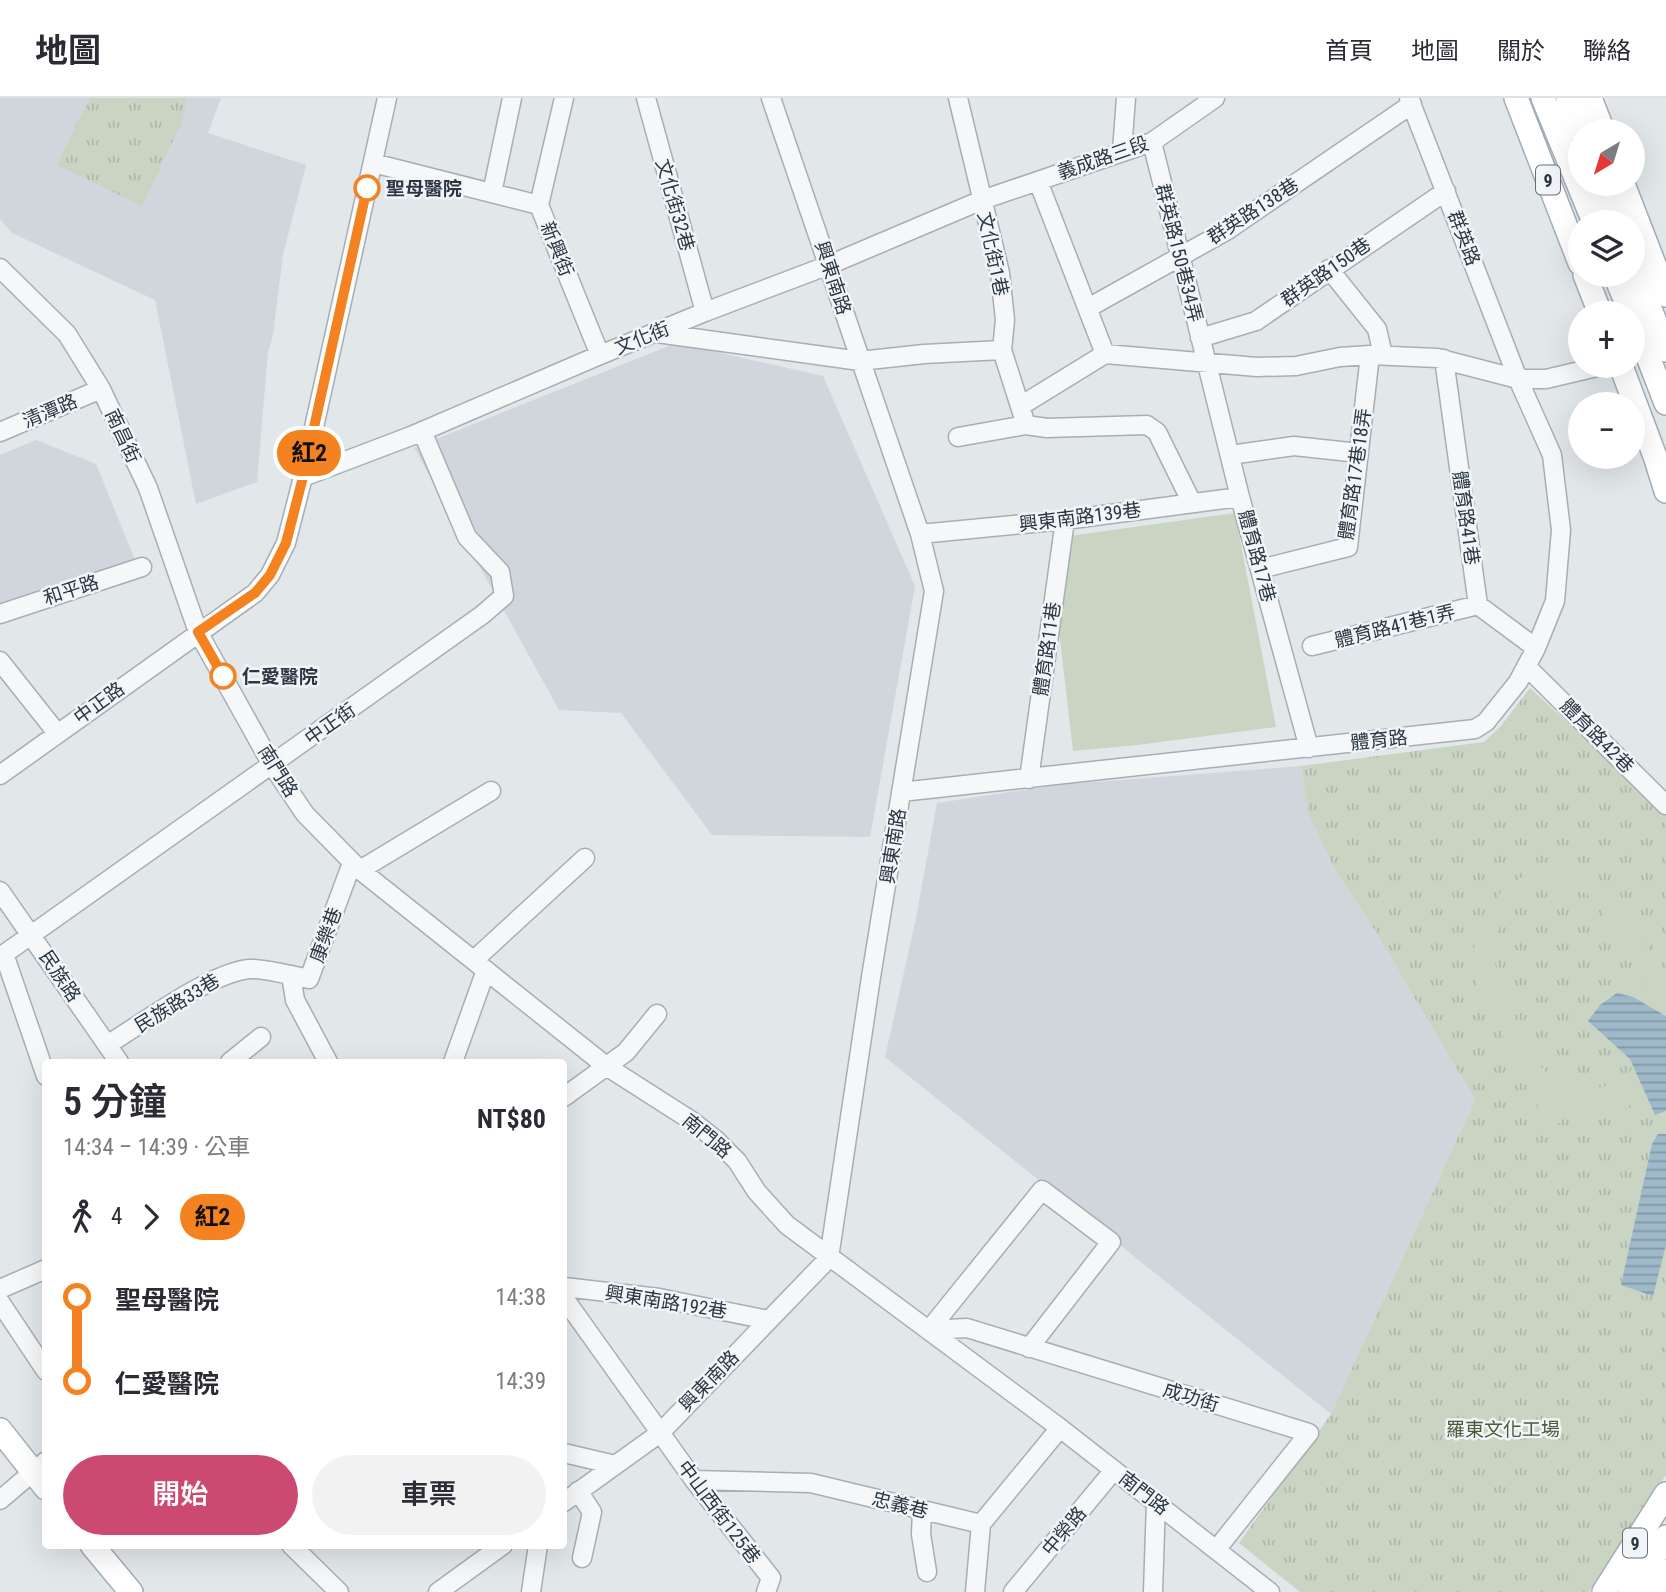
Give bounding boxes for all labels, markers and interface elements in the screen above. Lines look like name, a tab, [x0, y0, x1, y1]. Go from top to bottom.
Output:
text: 地圖	[35, 31, 101, 70]
text: 首頁	[1325, 37, 1373, 65]
text: 地圖	[1411, 37, 1459, 65]
text: 關於	[1497, 37, 1545, 65]
text: 聯絡	[1583, 37, 1631, 65]
north arrow	[1568, 119, 1645, 196]
map controls	[1568, 119, 1645, 469]
street label: 義成路三段	[1054, 132, 1152, 184]
street label: 文化街32巷	[651, 156, 699, 254]
road number: 9	[1536, 166, 1560, 194]
street label: 群英路138巷	[1203, 173, 1303, 249]
marker: 聖母醫院	[354, 175, 380, 201]
place label: 聖母醫院	[386, 177, 462, 200]
street label: 群英路150巷34弄	[1151, 181, 1207, 325]
street label: 群英路	[1443, 207, 1485, 269]
street label: 文化街1巷	[973, 210, 1013, 298]
button: layers	[1568, 210, 1645, 287]
street label: 新興街	[536, 218, 578, 280]
street label: 群英路150巷	[1277, 233, 1375, 311]
street label: 興東南路	[810, 238, 856, 318]
button: +	[1568, 301, 1645, 378]
street label: 文化街	[611, 317, 673, 359]
street label: 清潭路	[19, 389, 81, 433]
button: −	[1568, 392, 1645, 469]
street label: 南昌街	[101, 405, 145, 467]
street label: 體育路17巷18弄	[1334, 407, 1376, 541]
line badge: 紅2	[278, 430, 340, 476]
text: 紅2	[291, 439, 327, 467]
street label: 體育路41巷	[1448, 469, 1484, 567]
street label: 興東南路139巷	[1017, 498, 1143, 536]
street label: 體育路17巷	[1234, 507, 1280, 605]
street label: 和平路	[40, 570, 102, 610]
street label: 體育路11巷	[1029, 600, 1065, 698]
street label: 體育路41巷1弄	[1332, 600, 1458, 652]
marker: 仁愛醫院	[210, 663, 236, 689]
place label: 仁愛醫院	[242, 665, 318, 688]
street label: 中正路	[69, 677, 129, 729]
street label: 體育路42巷	[1555, 694, 1639, 778]
street label: 中正街	[300, 698, 360, 750]
street label: 體育路	[1349, 726, 1409, 754]
street label: 南門路	[253, 741, 303, 801]
street label: 興東南路	[876, 807, 910, 885]
street label: 康樂巷	[305, 904, 347, 966]
street label: 民族路	[35, 946, 85, 1006]
street label: 民族路33巷	[130, 969, 224, 1037]
text: 5 分鐘	[63, 1080, 167, 1124]
text: NT$80	[477, 1104, 546, 1134]
street label: 南門路	[678, 1109, 736, 1163]
text: 14:34 – 14:39 · 公車	[63, 1134, 250, 1161]
icon: walk	[63, 1198, 101, 1236]
icon: forward	[132, 1198, 170, 1236]
text: 4	[111, 1203, 122, 1230]
text: 紅2	[194, 1203, 231, 1231]
street label: 興東南路192巷	[603, 1281, 729, 1323]
text: 14:38	[495, 1284, 546, 1311]
text: 聖母醫院	[115, 1285, 219, 1315]
street label: 興東南路	[674, 1346, 744, 1416]
text: 14:39	[495, 1368, 546, 1395]
text: 仁愛醫院	[115, 1369, 219, 1399]
street label: 成功街	[1160, 1378, 1222, 1416]
park label: 羅東文化工場	[1446, 1418, 1560, 1441]
button: 開始	[63, 1455, 298, 1535]
button: 車票	[312, 1455, 546, 1535]
street label: 中山西街125巷	[673, 1456, 765, 1568]
street label: 南門路	[1114, 1466, 1174, 1520]
street label: 忠義巷	[870, 1487, 930, 1523]
street label: 中榮路	[1037, 1502, 1091, 1560]
road number: 9	[1623, 1528, 1647, 1558]

